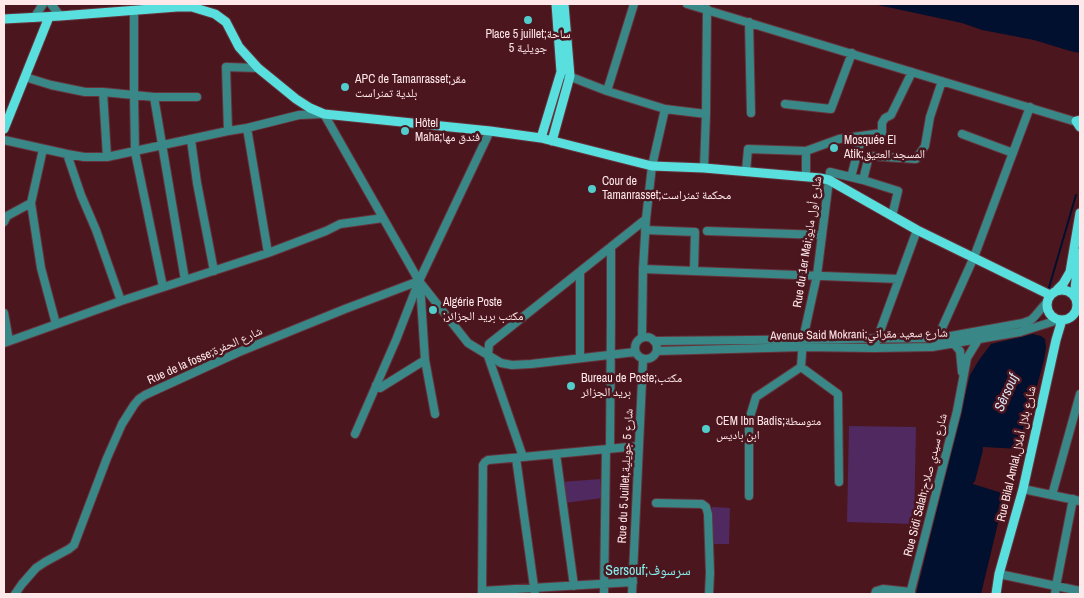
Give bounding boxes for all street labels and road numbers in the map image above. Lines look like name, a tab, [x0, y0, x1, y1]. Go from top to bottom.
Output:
street label: Rue du 1er Mai;شارع أول مايو	[791, 175, 825, 309]
street label: Rue de la fosse;شارع الحفرة	[145, 324, 265, 388]
street label: Avenue Said Mokrani;شارع سعيد مقراني	[770, 326, 948, 344]
street label: Rue Bilal Amlal,شارع بلال أملال	[994, 385, 1040, 523]
street label: Rue du 5 Juillet,شارع 5 جويلية	[615, 408, 637, 544]
street label: Rue Sidi Salah;شارع سيدي صلاح	[901, 412, 951, 558]

